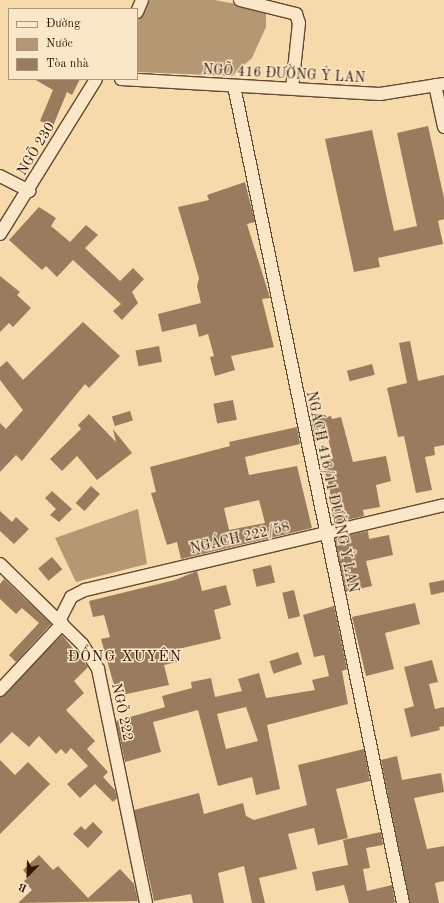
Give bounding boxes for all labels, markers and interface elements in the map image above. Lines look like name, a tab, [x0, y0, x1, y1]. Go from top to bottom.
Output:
legend	[8, 8, 138, 80]
text: Đường	[46, 18, 81, 30]
text: Nước	[46, 38, 73, 50]
text: Tòa nhà	[46, 58, 89, 70]
street label: NGÕ 416 ĐƯỜNG Ỷ LAN	[202, 61, 366, 87]
street label: NGÕ 230	[14, 119, 58, 179]
street label: NGÁCH 416/11 ĐƯỜNG Ỷ LAN	[302, 390, 362, 594]
street label: NGÁCH 222/58	[189, 518, 291, 558]
district label: ĐỔNG XUYÊN	[68, 649, 182, 667]
street label: NGÕ 222	[108, 681, 136, 743]
north arrow	[8, 855, 48, 895]
text: B	[17, 880, 29, 893]

